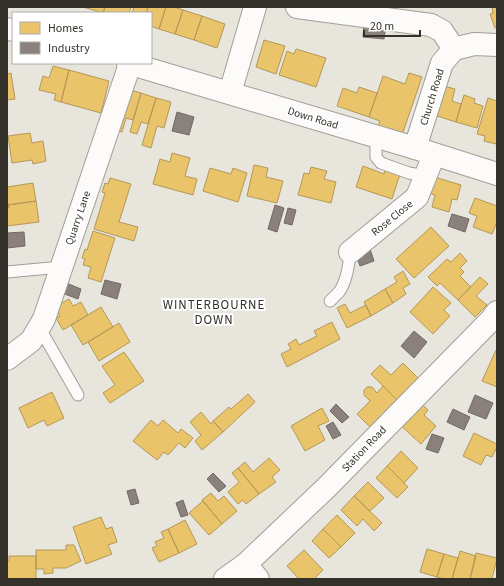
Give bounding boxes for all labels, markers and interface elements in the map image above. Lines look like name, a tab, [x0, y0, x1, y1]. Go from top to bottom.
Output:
legend	[12, 12, 152, 64]
scale bar	[364, 12, 420, 38]
text: 20 m	[370, 18, 394, 35]
text: Homes	[48, 20, 83, 37]
text: Industry	[48, 40, 90, 57]
street label: Church Road	[416, 67, 448, 127]
street label: Down Road	[286, 103, 340, 133]
street label: Quarry Lane	[62, 188, 94, 247]
street label: Rose Close	[368, 196, 416, 239]
district label: WINTERBOURNE DOWN	[163, 296, 265, 329]
street label: Station Road	[338, 423, 390, 475]

